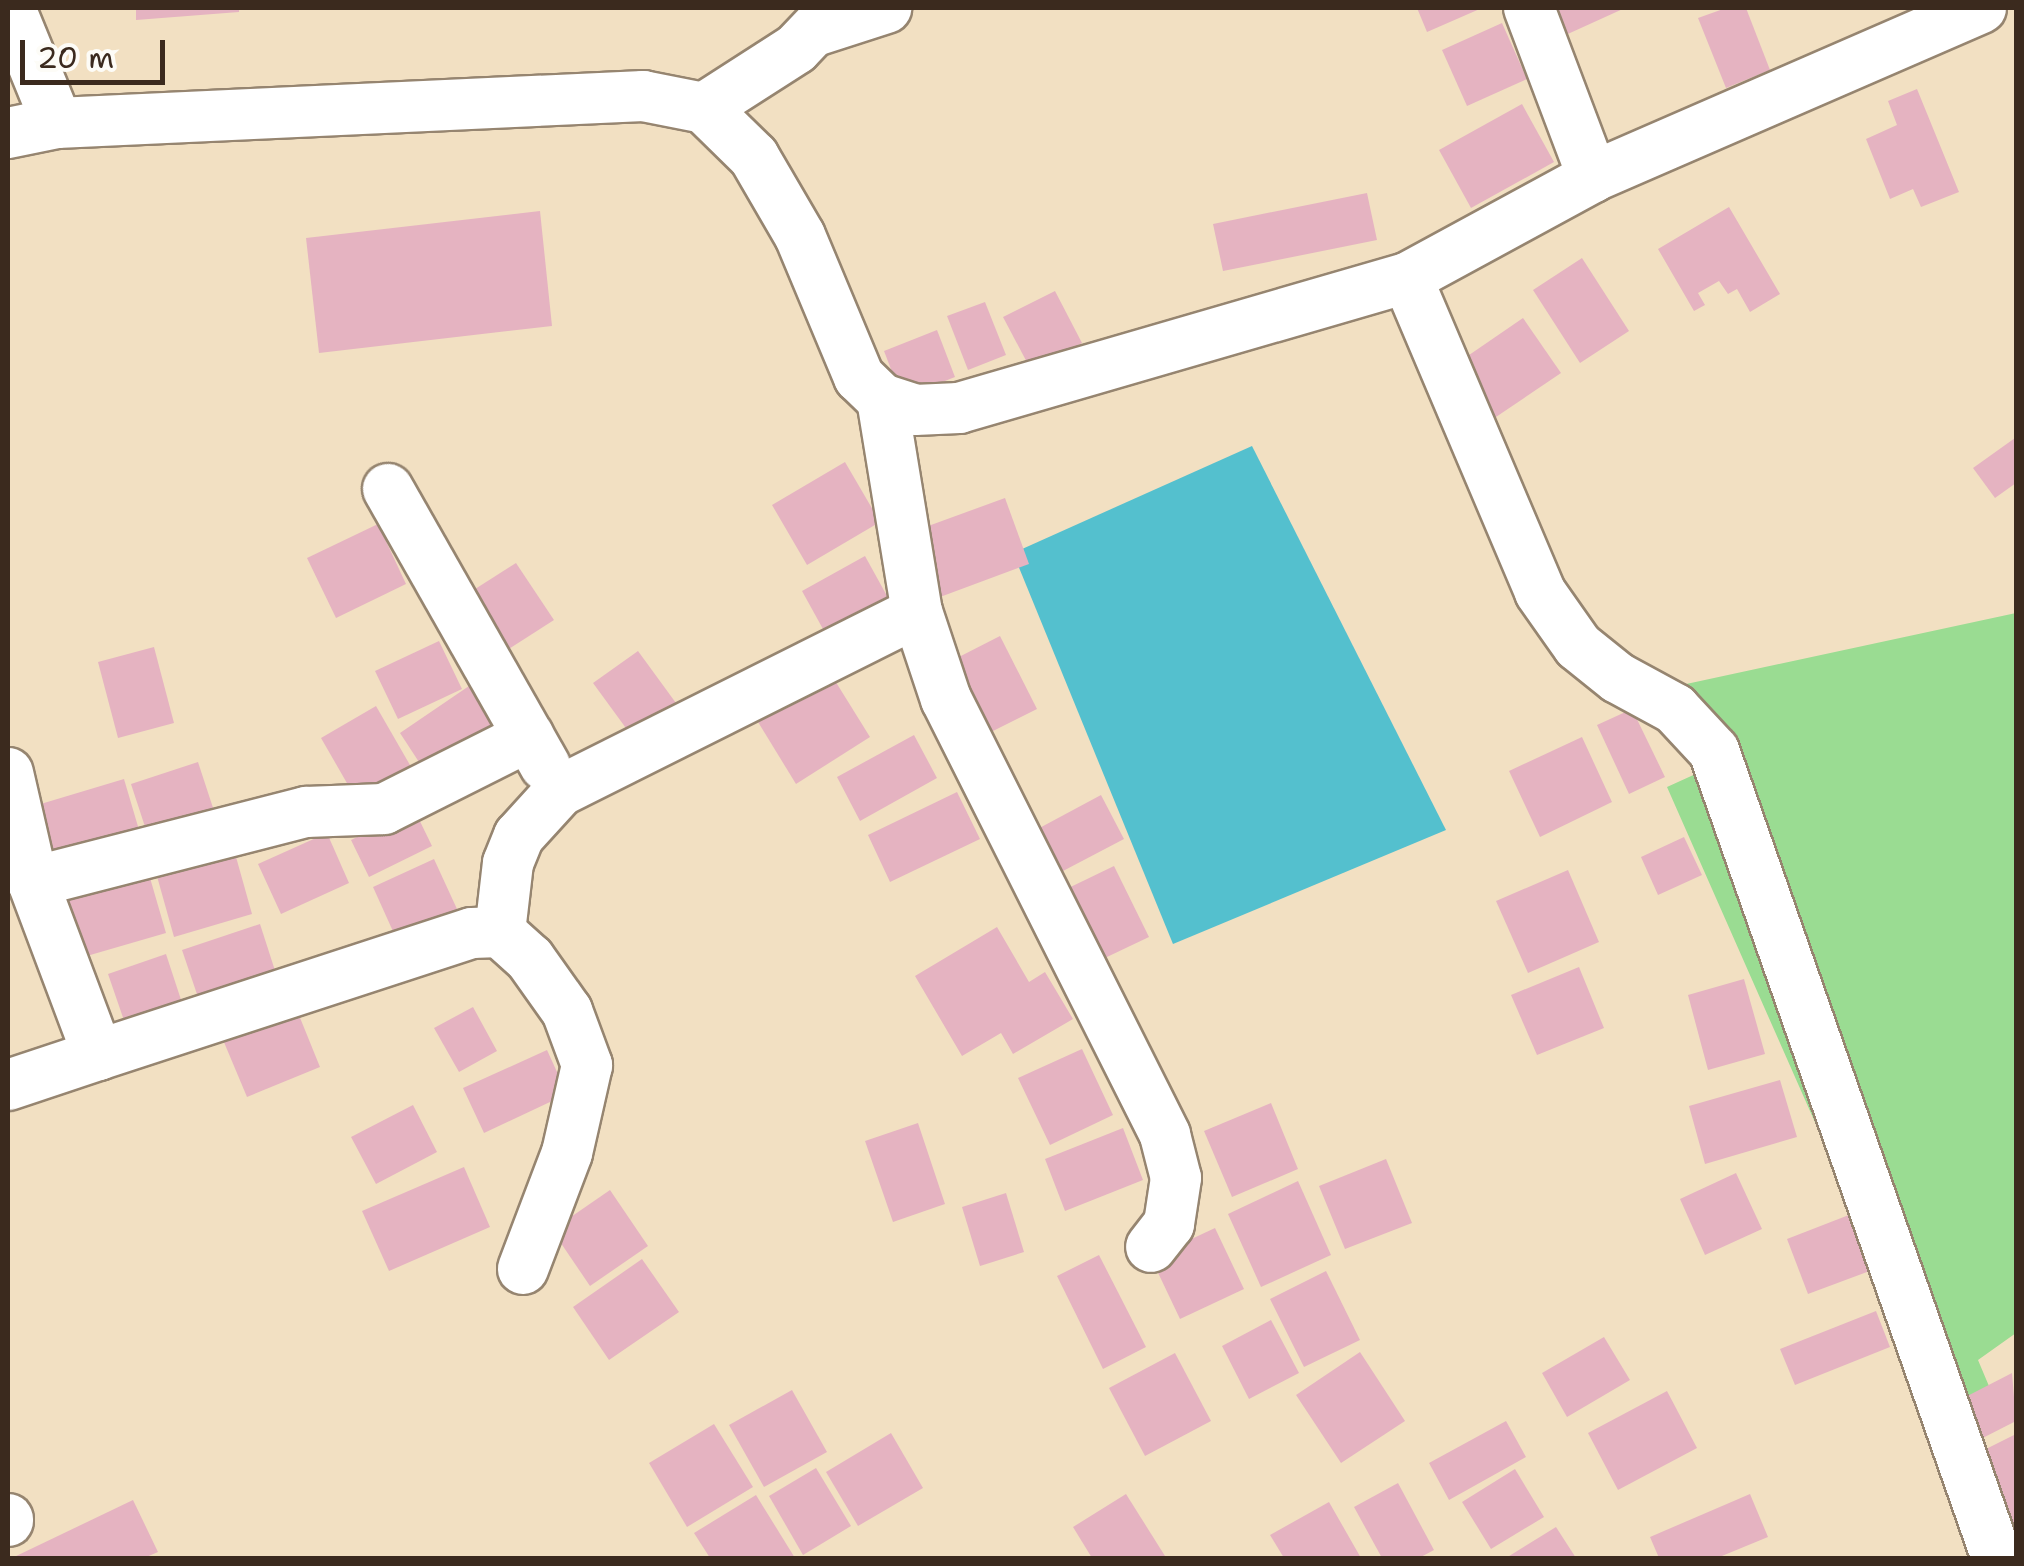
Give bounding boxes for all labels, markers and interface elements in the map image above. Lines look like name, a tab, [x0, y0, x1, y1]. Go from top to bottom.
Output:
scale bar	[25, 20, 170, 82]
text: 20 m	[37, 37, 114, 78]

